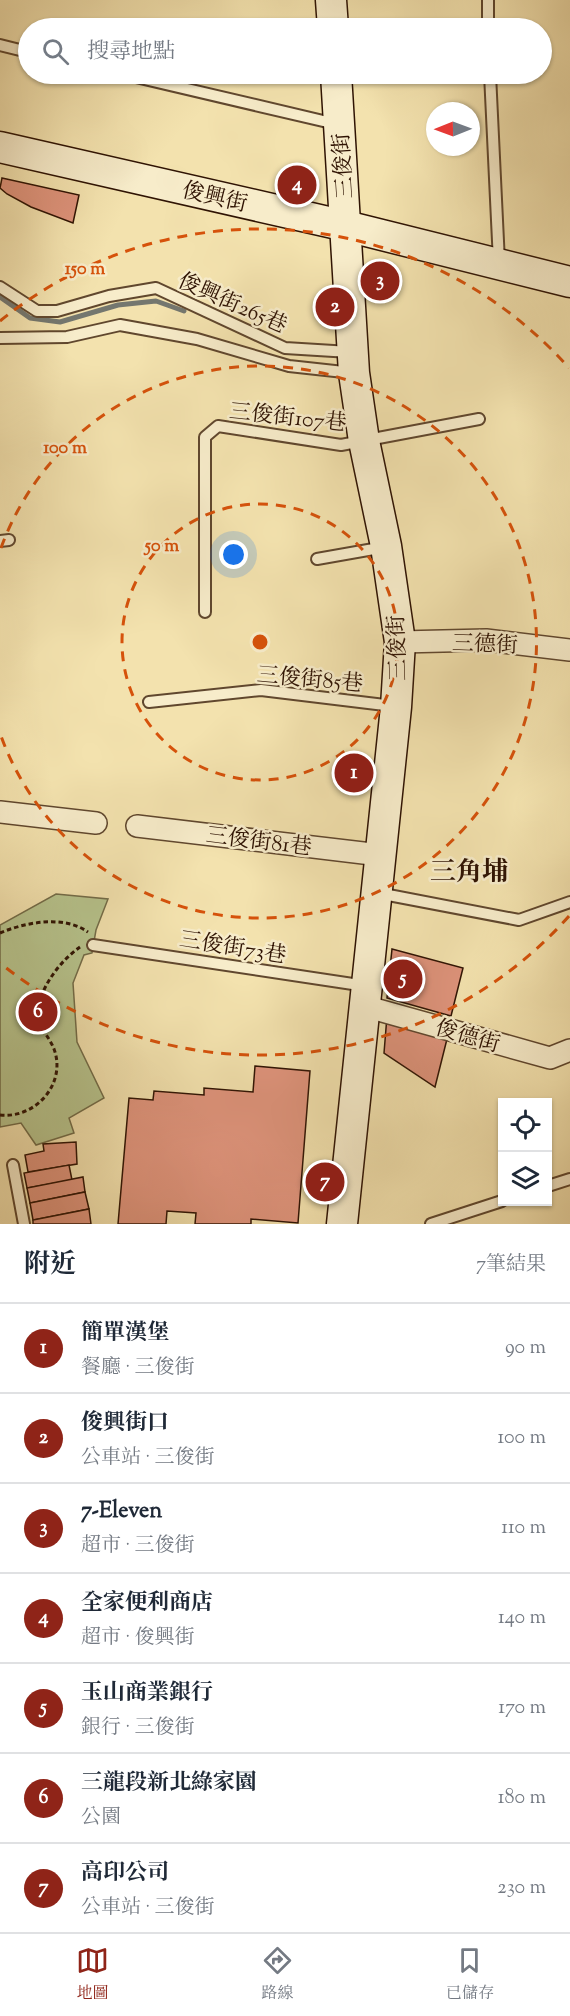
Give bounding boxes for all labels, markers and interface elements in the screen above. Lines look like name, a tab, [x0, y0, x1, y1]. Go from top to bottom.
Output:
search box	[18, 18, 552, 84]
icon: search	[39, 35, 72, 68]
text: 搜尋地點	[87, 37, 175, 69]
north arrow	[426, 102, 480, 156]
street label: 三俊街	[327, 132, 363, 200]
pin: 4	[278, 162, 316, 207]
street label: 俊興街	[179, 176, 250, 222]
text: 150 m	[65, 257, 105, 283]
pin: 3	[360, 258, 400, 304]
street label: 俊興街265巷	[172, 266, 292, 343]
pin: 2	[316, 284, 354, 330]
street label: 三俊街107巷	[227, 397, 348, 441]
text: 100 m	[43, 436, 87, 462]
text: 50 m	[143, 534, 179, 560]
your location	[219, 540, 248, 569]
street label: 三俊街	[382, 614, 416, 681]
street label: 三德街	[451, 629, 518, 663]
centre of rings	[250, 632, 270, 652]
street label: 三俊街85巷	[255, 660, 364, 702]
pin: 1	[334, 750, 374, 796]
street label: 三俊街81巷	[204, 821, 313, 865]
district label: 三角埔	[430, 855, 508, 892]
street label: 三俊街73巷	[177, 925, 288, 973]
pin: 5	[384, 956, 422, 1002]
pin: 6	[18, 990, 57, 1034]
street label: 俊德街	[431, 1013, 503, 1062]
map controls	[498, 1098, 552, 1206]
button: locate	[498, 1098, 552, 1152]
button: layers	[498, 1152, 552, 1206]
pin: 7	[306, 1160, 344, 1204]
text: 附近	[24, 1247, 76, 1284]
text: 7筆結果	[476, 1251, 546, 1280]
text: 簡單漢堡	[81, 1318, 169, 1350]
text: 1	[40, 1334, 47, 1363]
text: 90 m	[505, 1334, 546, 1363]
text: 餐廳 · 三俊街	[81, 1354, 195, 1383]
text: 俊興街口	[81, 1408, 169, 1440]
text: 2	[39, 1424, 48, 1453]
text: 100 m	[497, 1424, 546, 1453]
text: 公車站 · 三俊街	[81, 1444, 215, 1473]
text: 7-Eleven	[81, 1496, 162, 1528]
text: 3	[39, 1514, 48, 1543]
text: 110 m	[501, 1514, 546, 1543]
text: 超市 · 三俊街	[81, 1532, 195, 1561]
text: 全家便利商店	[81, 1588, 213, 1620]
text: 4	[38, 1604, 49, 1633]
text: 140 m	[498, 1604, 546, 1633]
text: 超市 · 俊興街	[81, 1624, 195, 1653]
text: 玉山商業銀行	[81, 1678, 213, 1710]
text: 5	[40, 1694, 47, 1723]
text: 170 m	[498, 1694, 546, 1723]
text: 銀行 · 三俊街	[81, 1714, 195, 1743]
text: 三龍段新北綠家園	[81, 1768, 257, 1800]
text: 6	[39, 1784, 48, 1813]
text: 180 m	[498, 1784, 546, 1813]
text: 公園	[81, 1804, 121, 1833]
text: 高印公司	[81, 1858, 169, 1890]
text: 7	[38, 1874, 49, 1903]
text: 230 m	[497, 1874, 546, 1903]
text: 公車站 · 三俊街	[81, 1894, 215, 1923]
tab: 地圖	[76, 1944, 109, 2006]
tab: 路線	[261, 1944, 294, 2006]
tab: 已儲存	[446, 1944, 494, 2006]

